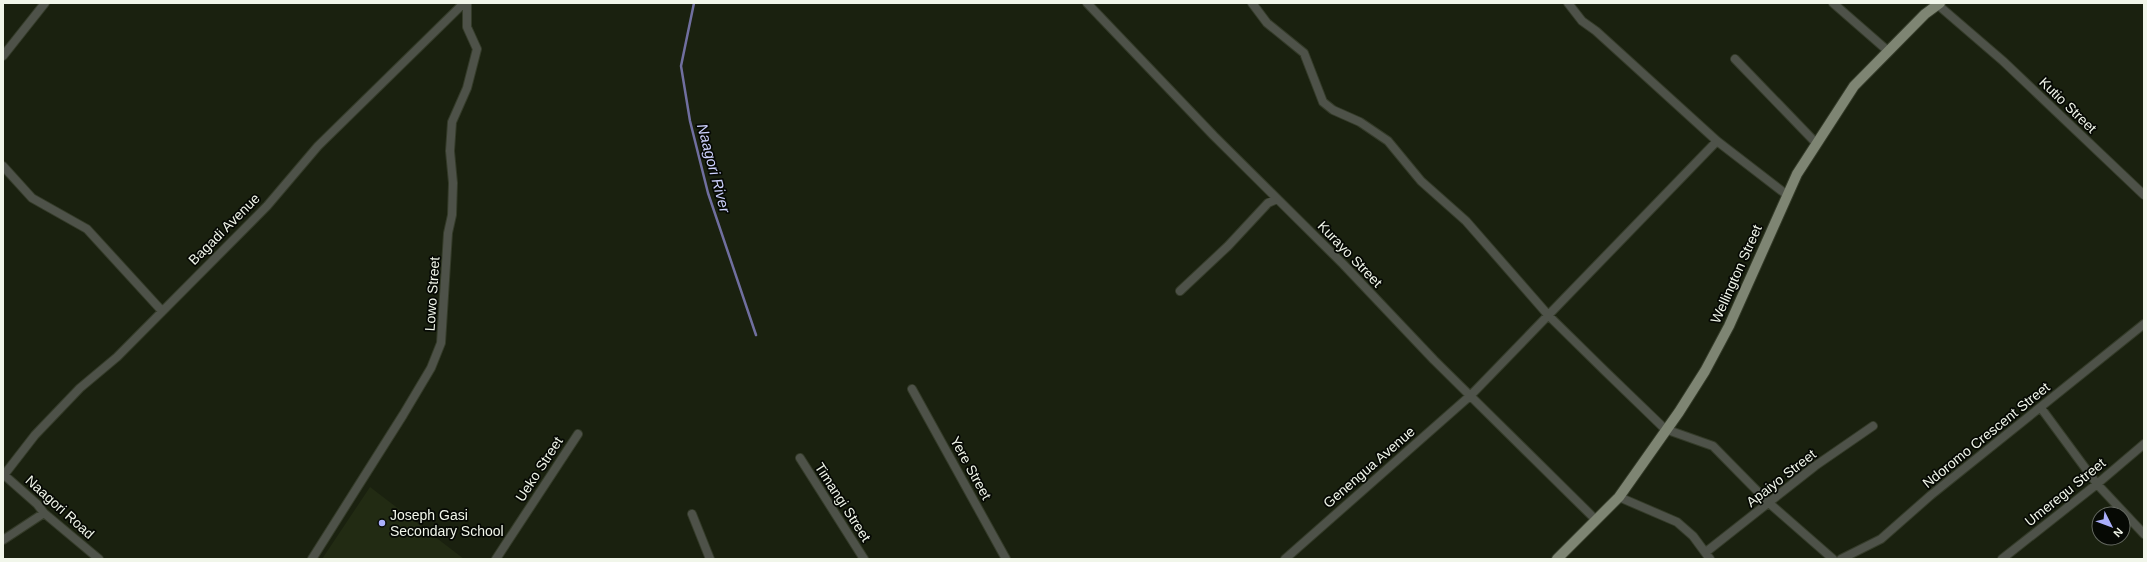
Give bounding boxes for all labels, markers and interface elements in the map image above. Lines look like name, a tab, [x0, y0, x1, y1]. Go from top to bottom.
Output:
street label: Kutio Street	[2036, 74, 2100, 136]
water label: Naagori River	[694, 122, 734, 215]
street label: Bagadi Avenue	[185, 190, 263, 268]
street label: Kurayo Street	[1315, 218, 1386, 290]
street label: Wellington Street	[1707, 222, 1765, 326]
street label: Lowo Street	[421, 256, 443, 332]
street label: Ndoromo Crescent Street	[1919, 379, 2053, 491]
street label: Genengua Avenue	[1320, 423, 1418, 511]
street label: Ueko Street	[512, 434, 566, 504]
street label: Yere Street	[947, 434, 995, 502]
street label: Apaiyo Street	[1743, 446, 1819, 510]
street label: Umeregu Street	[2022, 455, 2109, 529]
street label: Timangi Street	[812, 460, 874, 544]
street label: Naagori Road	[23, 472, 97, 542]
north arrow	[2091, 506, 2131, 546]
place label: Joseph Gasi Secondary School	[390, 507, 504, 539]
marker: Joseph Gasi Secondary School	[377, 518, 387, 528]
text: N	[2111, 526, 2126, 540]

